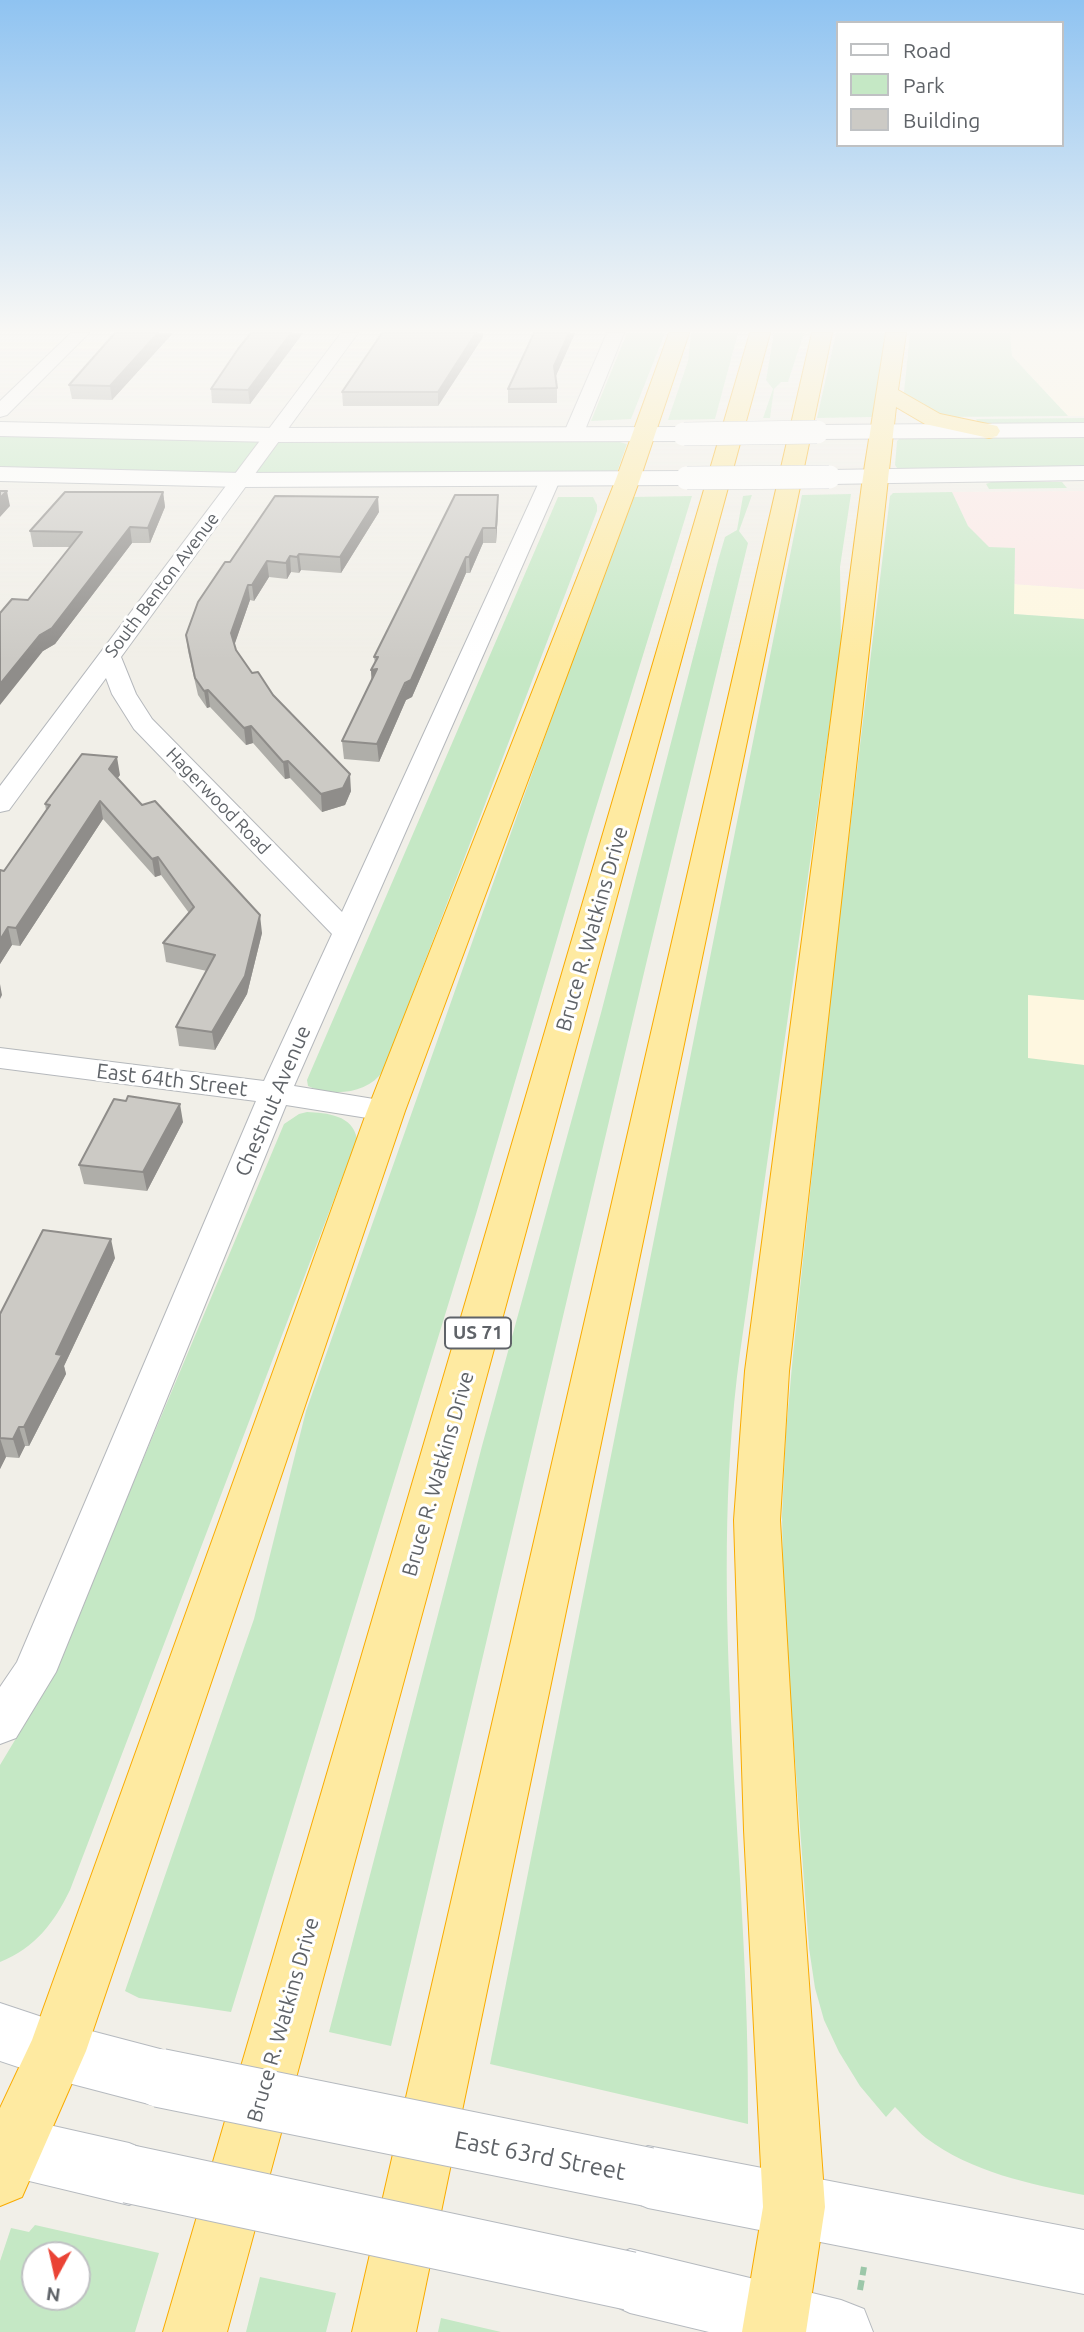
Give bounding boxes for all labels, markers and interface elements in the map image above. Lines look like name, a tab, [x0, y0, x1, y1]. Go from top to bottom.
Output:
legend	[836, 21, 1063, 147]
text: Road	[903, 38, 951, 62]
text: Park	[903, 73, 945, 97]
text: Building	[903, 108, 980, 132]
street label: South Benton Avenue	[100, 508, 224, 662]
street label: Hagerwood Road	[161, 743, 275, 859]
street label: Bruce R. Watkins Drive	[551, 824, 633, 1034]
street label: Chestnut Avenue	[230, 1022, 316, 1180]
street label: East 64th Street	[95, 1058, 249, 1102]
road number: US 71	[445, 1317, 511, 1348]
street label: Bruce R. Watkins Drive	[397, 1369, 479, 1579]
street label: Bruce R. Watkins Drive	[242, 1915, 324, 2125]
street label: East 63rd Street	[452, 2125, 628, 2187]
north arrow	[21, 2241, 91, 2311]
text: N	[45, 2283, 62, 2307]

